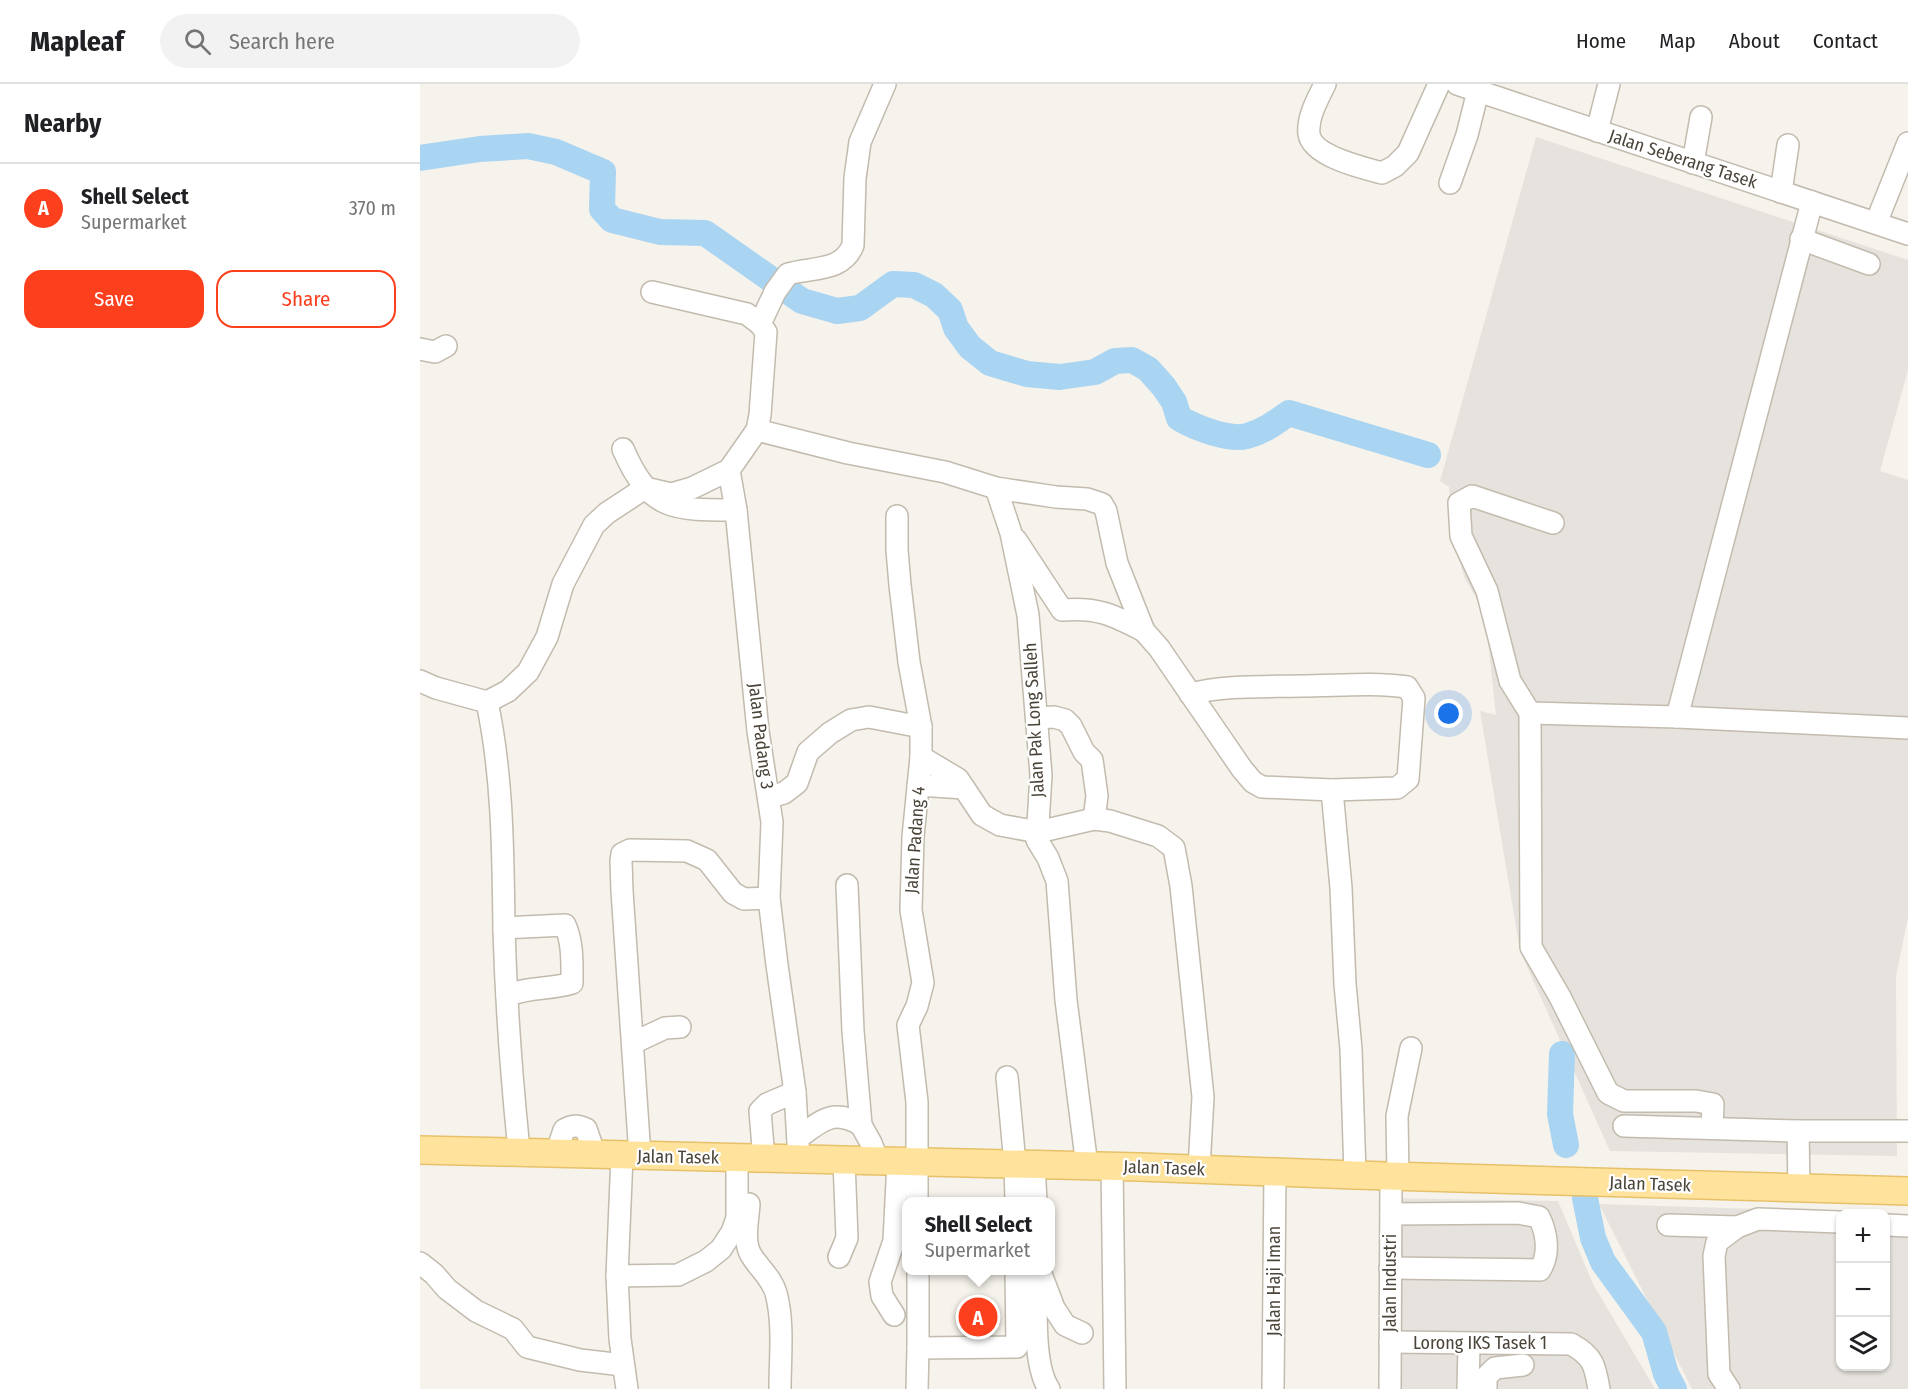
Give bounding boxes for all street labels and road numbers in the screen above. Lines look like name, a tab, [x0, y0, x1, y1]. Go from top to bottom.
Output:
street label: Jalan Seberang Tasek	[1606, 125, 1761, 194]
street label: Jalan Pak Long Salleh	[1019, 642, 1049, 798]
street label: Jalan Padang 3	[744, 682, 778, 790]
street label: Jalan Padang 4	[900, 785, 930, 894]
street label: Jalan Tasek	[637, 1145, 720, 1169]
street label: Jalan Tasek	[1123, 1156, 1206, 1180]
street label: Jalan Tasek	[1609, 1172, 1692, 1196]
street label: Jalan Haji Iman	[1263, 1226, 1285, 1336]
street label: Jalan Industri	[1379, 1234, 1401, 1332]
street label: Lorong IKS Tasek 1	[1413, 1332, 1547, 1354]

